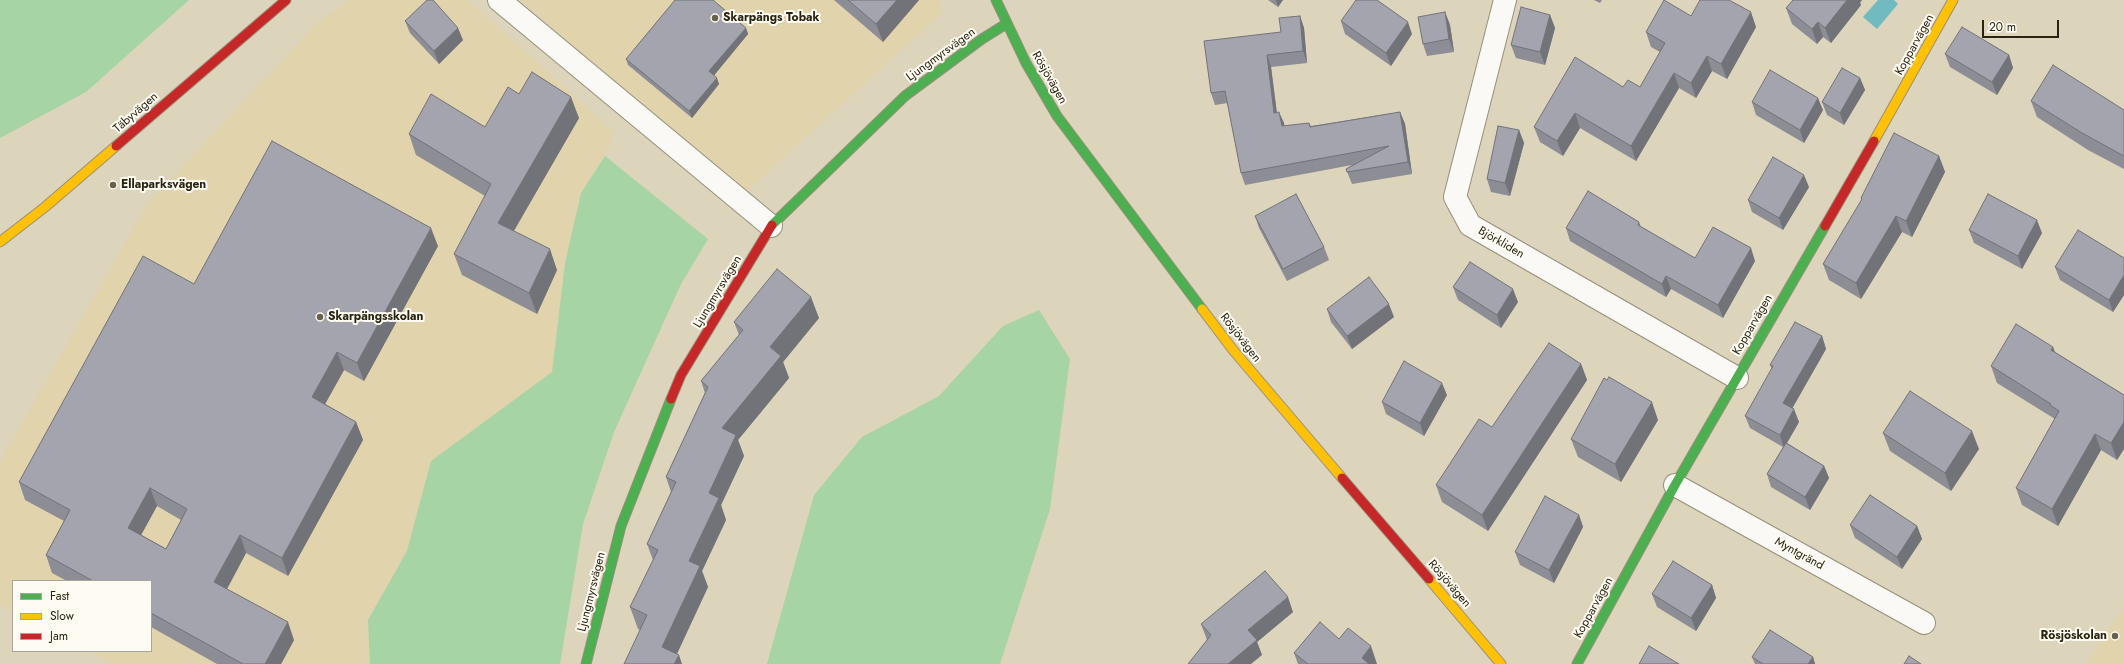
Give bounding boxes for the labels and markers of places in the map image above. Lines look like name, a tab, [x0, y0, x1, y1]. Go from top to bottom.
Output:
place label: Skarpängs Tobak	[723, 11, 819, 25]
marker: Skarpängs Tobak	[710, 13, 720, 23]
place label: Ellaparksvägen	[121, 178, 206, 192]
marker: Ellaparksvägen	[108, 180, 118, 190]
place label: Skarpängsskolan	[328, 310, 423, 324]
marker: Skarpängsskolan	[315, 312, 325, 322]
place label: Rösjöskolan	[2040, 629, 2107, 643]
marker: Rösjöskolan	[2110, 631, 2120, 641]

